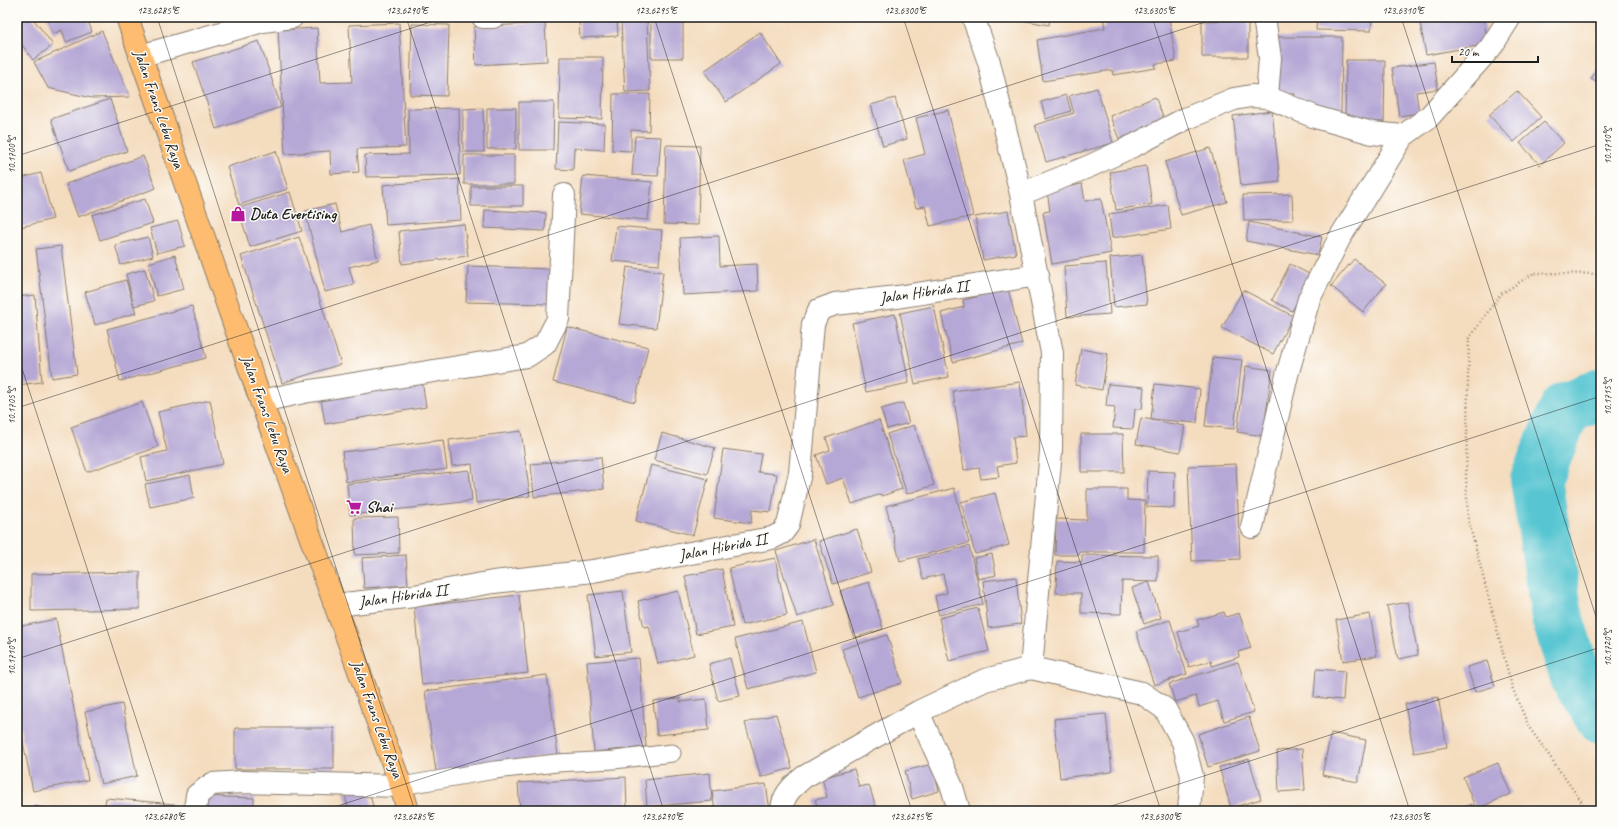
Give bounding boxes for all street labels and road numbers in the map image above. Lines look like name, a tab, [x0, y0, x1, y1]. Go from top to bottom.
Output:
street label: Jalan Frans Lebu Raya	[129, 46, 189, 172]
street label: Jalan Hibrida II	[877, 275, 973, 308]
street label: Jalan Frans Lebu Raya	[236, 351, 298, 477]
street label: Jalan Hibrida II	[676, 528, 772, 566]
street label: Jalan Hibrida II	[356, 579, 452, 612]
street label: Jalan Frans Lebu Raya	[346, 656, 408, 782]

